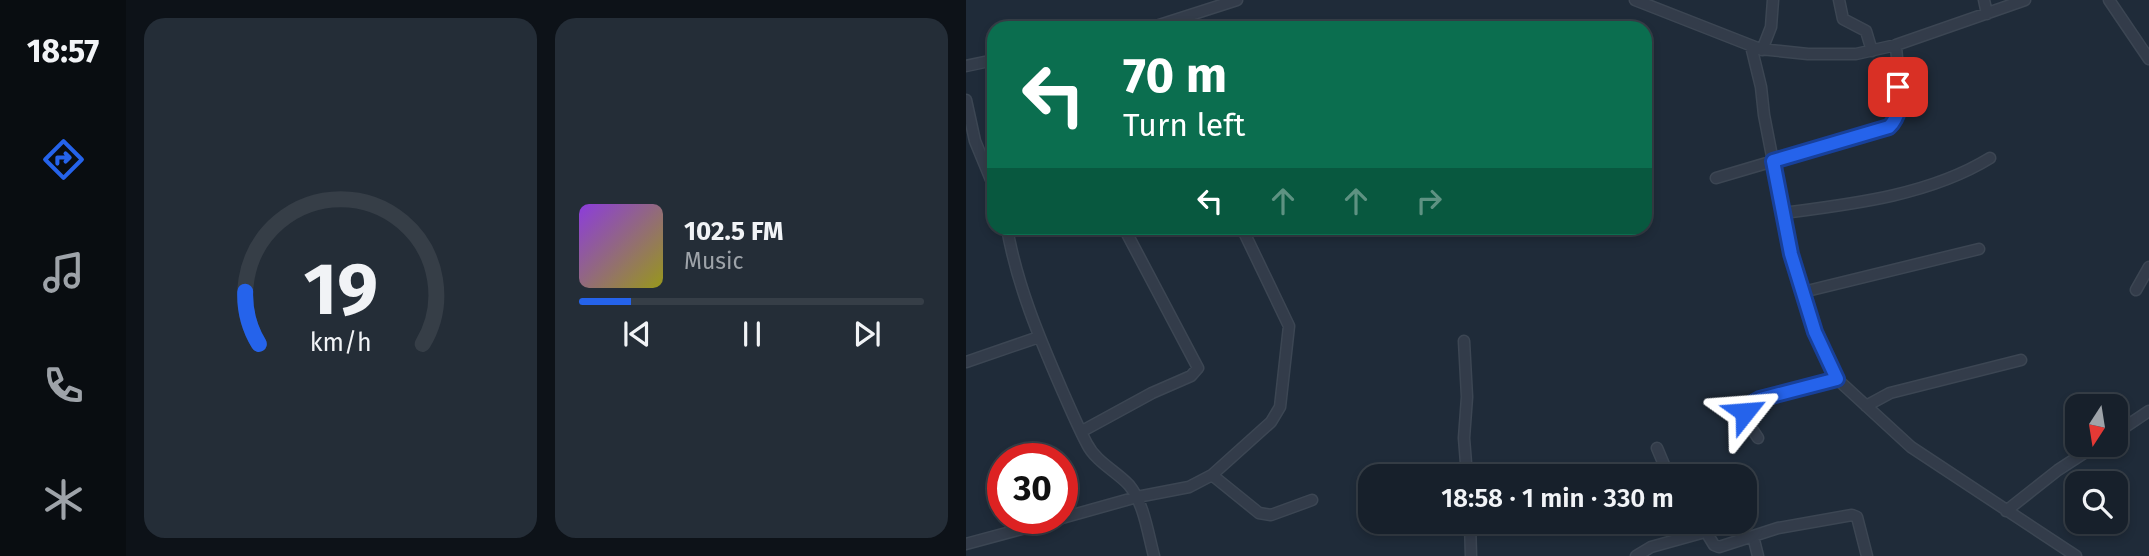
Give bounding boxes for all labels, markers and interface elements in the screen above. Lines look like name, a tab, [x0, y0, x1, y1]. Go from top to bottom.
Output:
text: 18:57	[27, 32, 99, 70]
text: 70 m	[1123, 46, 1227, 105]
icon: left	[1008, 49, 1099, 140]
pin	[1868, 57, 1928, 117]
icon: arrive	[1879, 68, 1917, 106]
text: Turn left	[1123, 106, 1245, 144]
icon: directions	[39, 135, 88, 184]
icon: left	[1191, 182, 1229, 220]
icon: ahead	[1264, 182, 1302, 220]
icon: ahead	[1337, 182, 1375, 220]
icon: right	[1410, 182, 1448, 220]
text: 102.5 FM	[684, 216, 783, 247]
text: 19	[303, 246, 378, 333]
text: Music	[684, 247, 744, 275]
icon: music	[39, 248, 88, 297]
icon: previous	[618, 315, 656, 353]
icon: pause	[733, 315, 771, 353]
icon: next	[848, 315, 886, 353]
text: km/h	[310, 328, 371, 358]
icon: phone	[39, 361, 88, 410]
position arrow	[1708, 375, 1782, 449]
north arrow	[2065, 394, 2128, 457]
map controls	[2065, 394, 2128, 534]
speed limit sign: 30	[987, 443, 1078, 534]
button: search	[2065, 471, 2128, 534]
icon: climate	[39, 475, 88, 524]
text: 18:58 · 1 min · 330 m	[1441, 483, 1674, 514]

